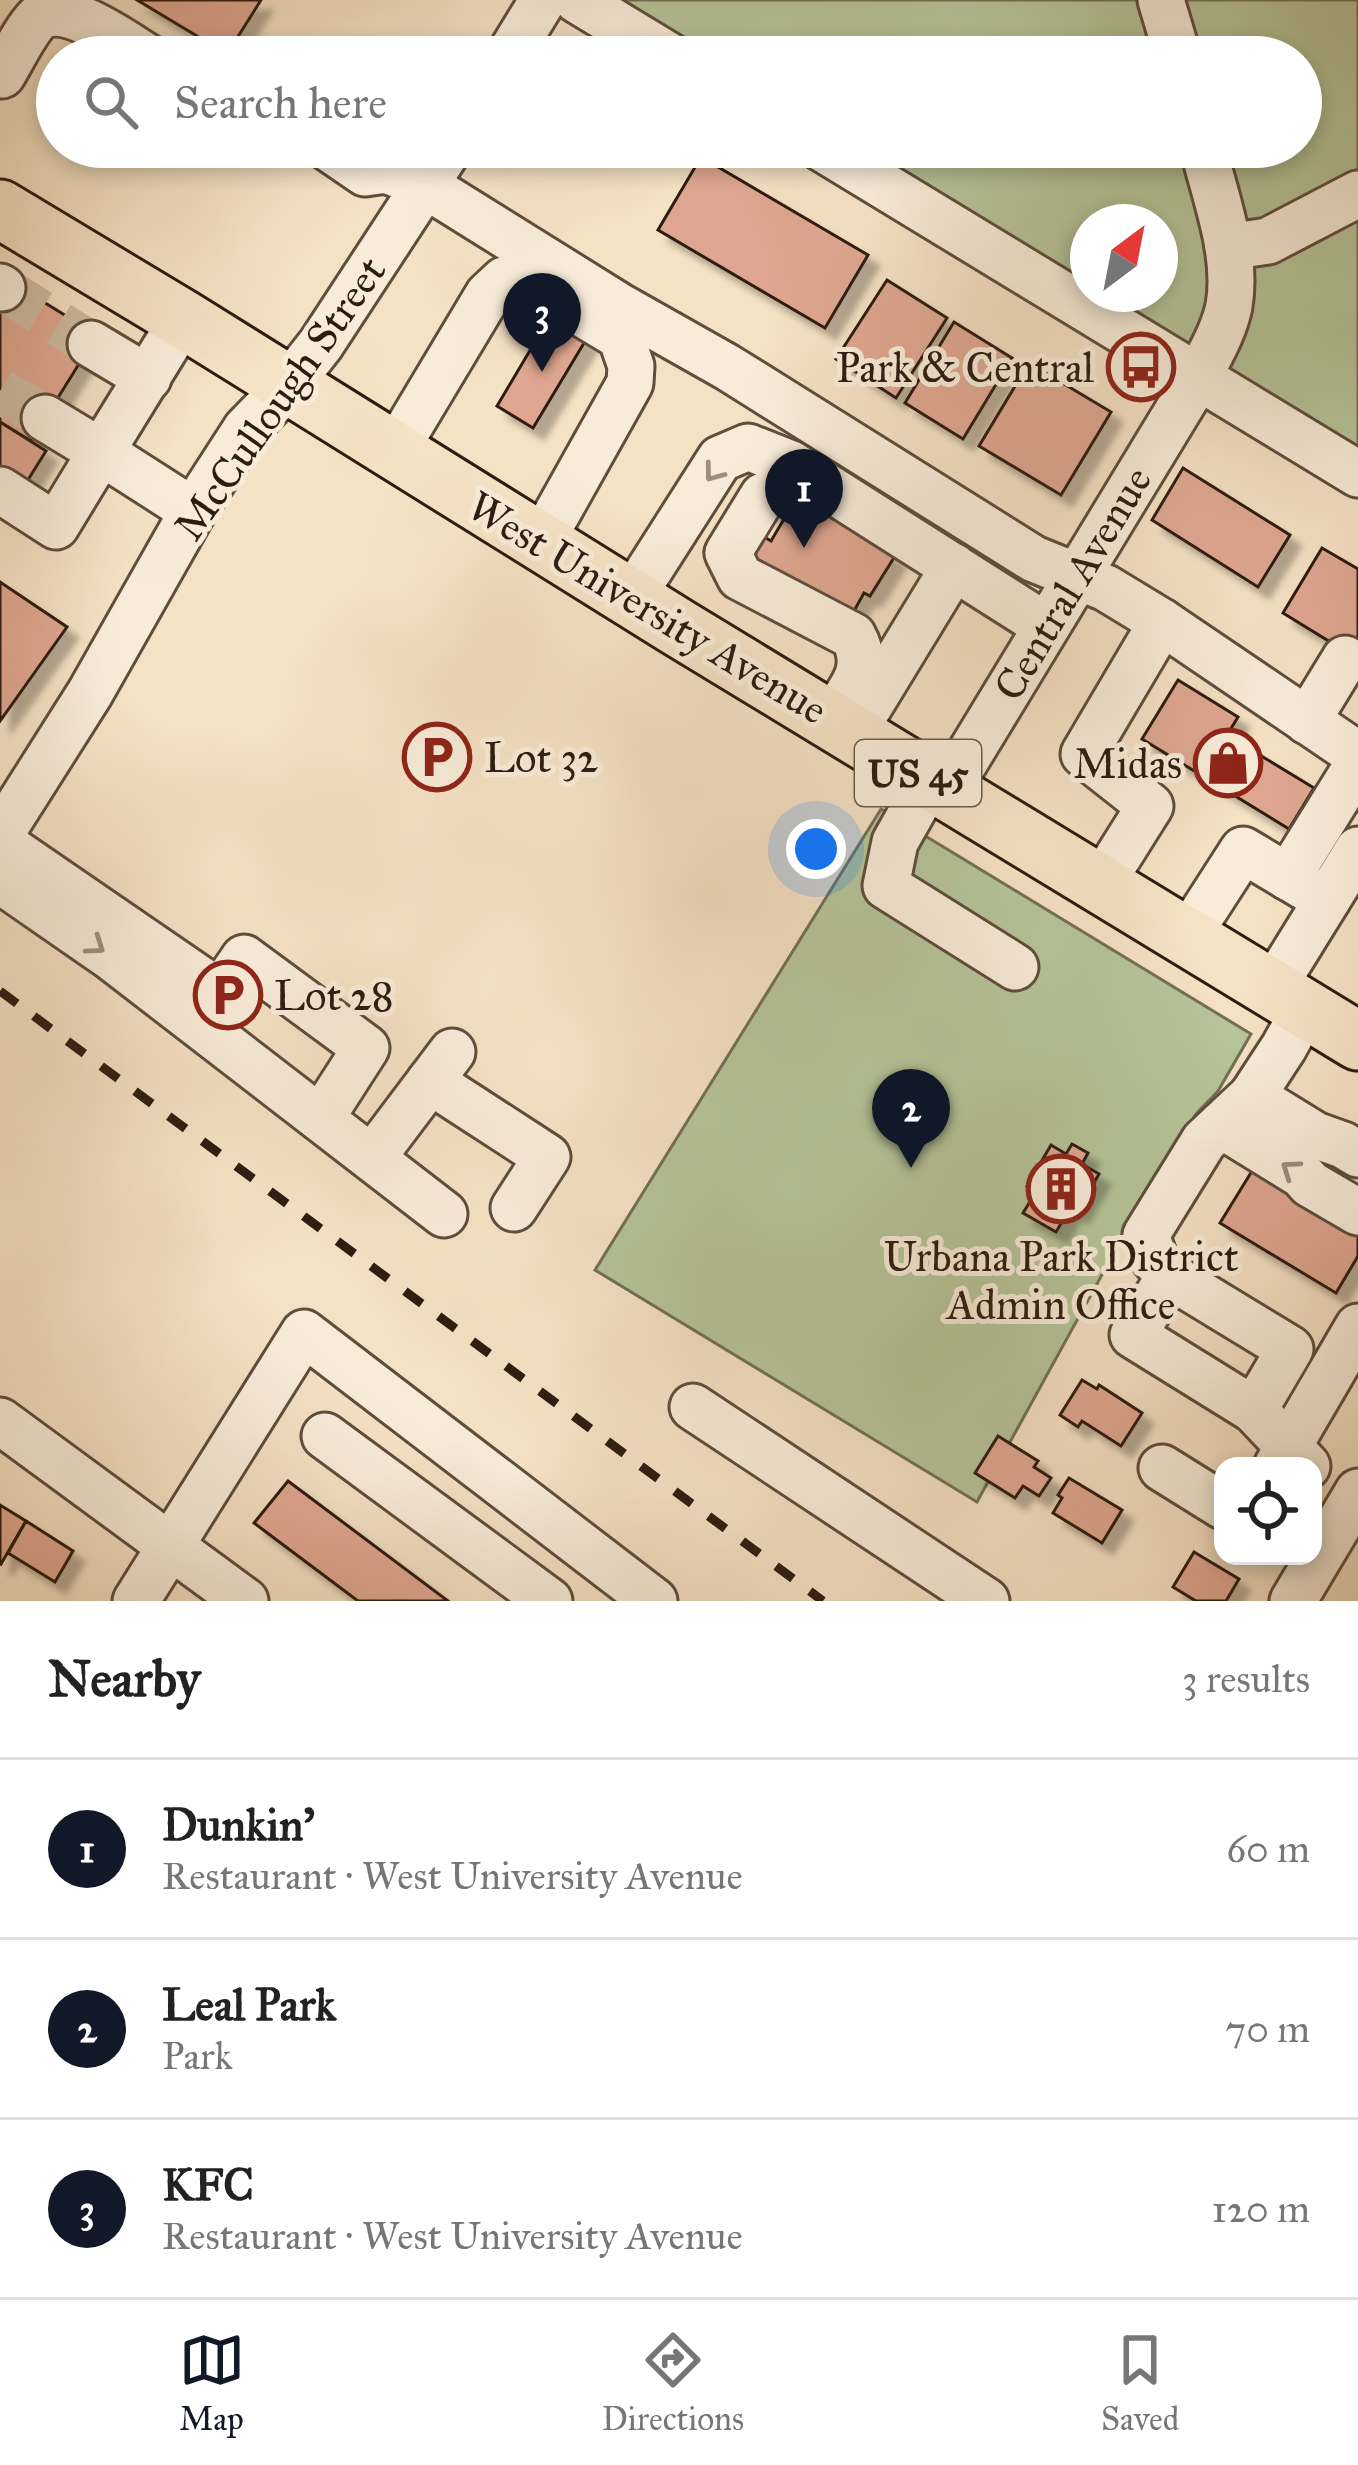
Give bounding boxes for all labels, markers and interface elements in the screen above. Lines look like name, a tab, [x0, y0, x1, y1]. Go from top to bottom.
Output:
search box	[36, 36, 1322, 168]
icon: search	[78, 69, 144, 135]
text: Search here	[174, 75, 387, 130]
north arrow	[1070, 204, 1178, 312]
street label: McCullough Street	[163, 247, 397, 550]
pin: 3	[503, 273, 581, 372]
bus stop icon: Park & Central	[1106, 332, 1176, 402]
place label: Park & Central	[836, 342, 1095, 394]
pin: 1	[765, 449, 843, 548]
street label: Central Avenue	[983, 457, 1163, 710]
one-way arrow	[706, 460, 728, 482]
street label: West University Avenue	[458, 480, 837, 736]
parking icon: Lot 32	[402, 722, 472, 792]
shop icon: Midas	[1193, 728, 1263, 798]
place label: Lot 32	[484, 732, 598, 784]
place label: Midas	[1073, 738, 1182, 790]
road number: US 45	[855, 740, 981, 806]
your location	[786, 819, 846, 879]
one-way arrow	[83, 932, 105, 954]
parking icon: Lot 28	[193, 960, 263, 1030]
place label: Lot 28	[274, 970, 393, 1022]
pin: 2	[872, 1069, 950, 1168]
building icon: Urbana Park District Admin Office	[1026, 1154, 1096, 1224]
one-way arrow	[1281, 1161, 1303, 1183]
place label: Urbana Park District Admin Office	[883, 1231, 1239, 1331]
map controls	[1214, 1457, 1322, 1565]
button: locate	[1214, 1457, 1322, 1565]
text: Nearby	[48, 1648, 200, 1710]
text: 3 results	[1182, 1655, 1310, 1703]
text: Dunkin'	[162, 1797, 315, 1852]
text: 1	[79, 1825, 95, 1873]
text: 60 m	[1226, 1825, 1310, 1873]
text: Restaurant · West University Avenue	[162, 1852, 743, 1900]
text: Leal Park	[162, 1977, 336, 2032]
text: 2	[77, 2005, 97, 2053]
text: 70 m	[1225, 2005, 1310, 2053]
text: Park	[162, 2032, 233, 2080]
text: KFC	[162, 2157, 254, 2212]
text: 3	[79, 2185, 95, 2233]
text: 120 m	[1211, 2185, 1310, 2233]
text: Restaurant · West University Avenue	[162, 2212, 743, 2260]
tab: Map	[179, 2327, 245, 2439]
tab: Directions	[602, 2327, 744, 2439]
tab: Saved	[1101, 2327, 1179, 2439]

